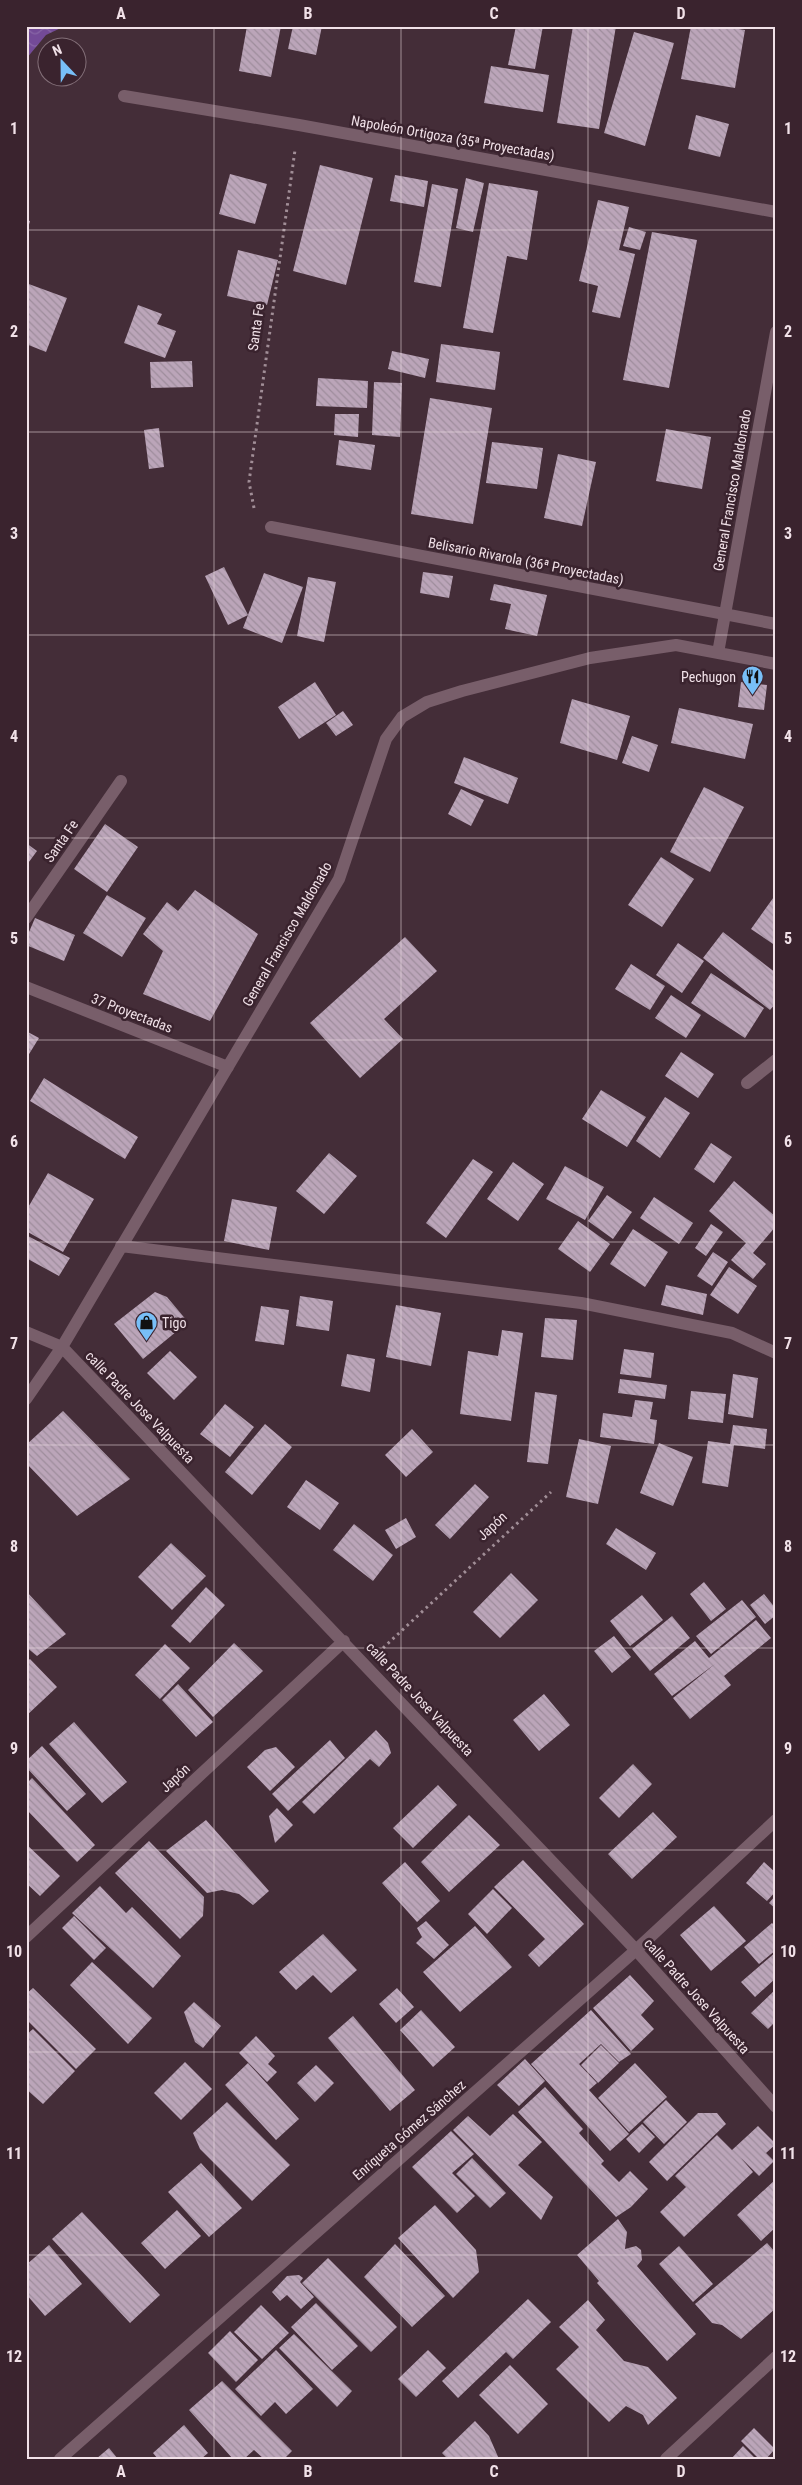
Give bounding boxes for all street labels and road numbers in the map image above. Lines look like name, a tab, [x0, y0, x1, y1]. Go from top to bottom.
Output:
street label: Napoleón Ortigoza (35ª Proyectadas)	[350, 112, 556, 165]
street label: Santa Fe	[245, 302, 267, 352]
street label: General Francisco Maldonado	[710, 408, 754, 572]
street label: Belisario Rivarola (36ª Proyectadas)	[427, 534, 625, 589]
street label: Santa Fe	[41, 816, 82, 865]
street label: General Francisco Maldonado	[239, 859, 335, 1009]
street label: 37 Proyectadas	[89, 990, 175, 1036]
street label: calle Padre Jose Valpuesta	[82, 1348, 198, 1466]
street label: Japón	[474, 1508, 510, 1544]
street label: calle Padre Jose Valpuesta	[363, 1639, 477, 1759]
street label: Japón	[157, 1760, 193, 1796]
street label: calle Padre Jose Valpuesta	[641, 1935, 753, 2057]
street label: Enriqueta Gómez Sánchez	[349, 2077, 469, 2183]

